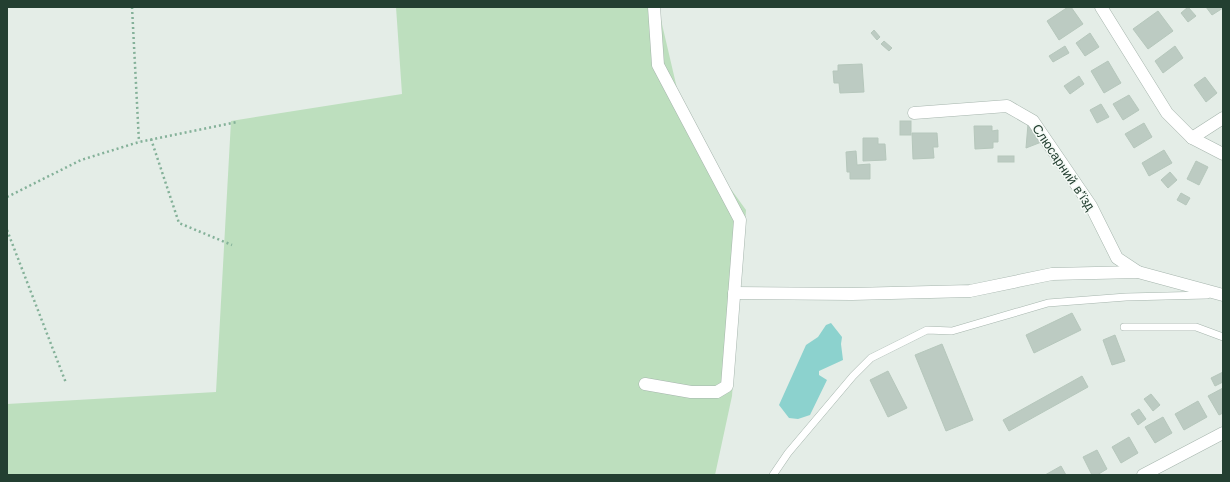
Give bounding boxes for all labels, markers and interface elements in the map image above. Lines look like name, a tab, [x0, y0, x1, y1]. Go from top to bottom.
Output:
street label: Слюсарний в’їзд	[1029, 121, 1098, 214]

